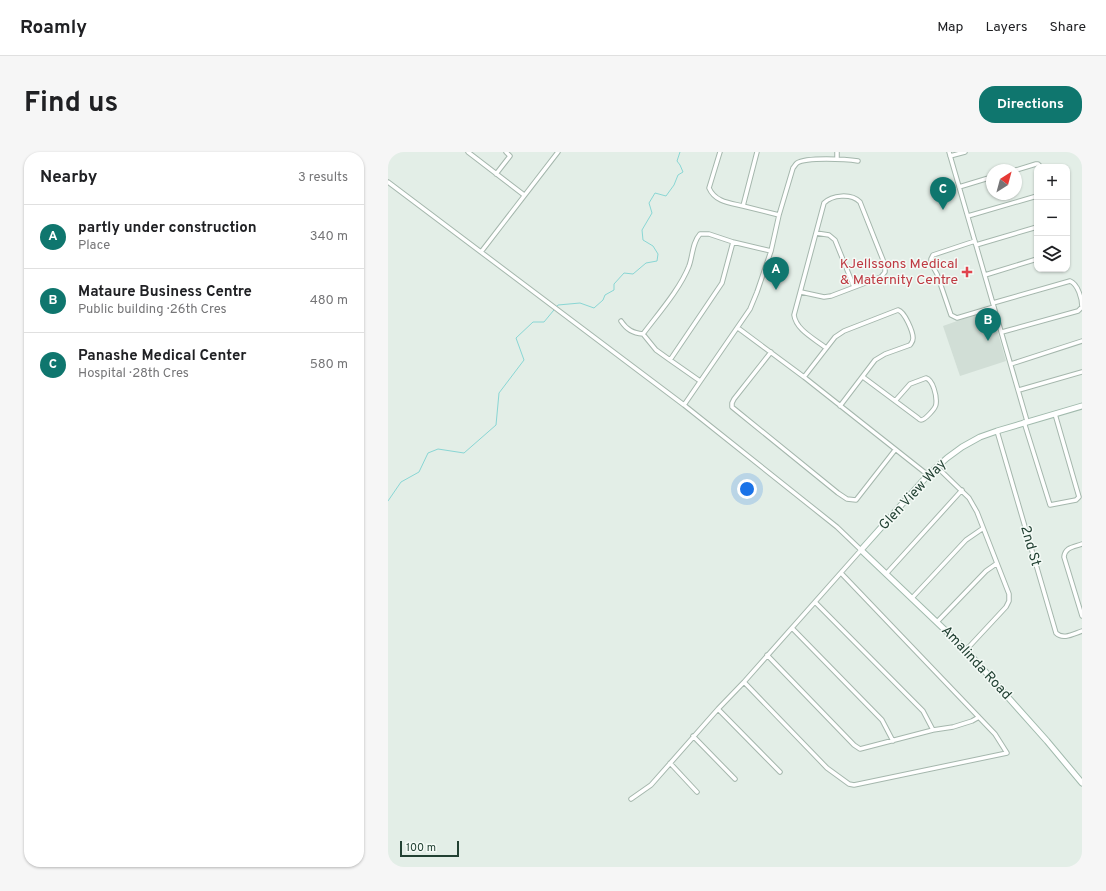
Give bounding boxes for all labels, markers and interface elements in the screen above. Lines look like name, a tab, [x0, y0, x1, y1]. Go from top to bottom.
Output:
text: Roamly	[20, 16, 87, 40]
text: Map	[937, 19, 963, 36]
text: Layers	[985, 19, 1027, 36]
text: Share	[1049, 19, 1086, 36]
text: Find us	[24, 86, 118, 122]
button: Directions	[979, 86, 1082, 123]
north arrow	[986, 164, 1022, 200]
map controls	[1034, 164, 1070, 272]
button: +	[1034, 164, 1070, 200]
text: Nearby	[40, 167, 97, 189]
text: 3 results	[298, 170, 348, 186]
pin: C	[930, 177, 956, 210]
button: −	[1034, 200, 1070, 236]
text: partly under construction	[78, 219, 257, 238]
text: A	[48, 229, 58, 245]
text: 340 m	[310, 229, 348, 245]
button: layers	[1034, 236, 1070, 272]
text: Place	[78, 238, 110, 254]
place label: KJellssons Medical & Maternity Centre	[840, 256, 958, 289]
pin: A	[763, 257, 789, 290]
marker: KJellssons Medical & Maternity Centre	[961, 266, 973, 278]
text: Mataure Business Centre	[78, 283, 252, 302]
text: B	[49, 293, 57, 309]
text: 480 m	[310, 293, 348, 309]
text: Public building · 26th Cres	[78, 302, 227, 318]
pin: B	[975, 308, 1001, 341]
text: Panashe Medical Center	[78, 347, 247, 366]
text: C	[49, 357, 57, 373]
text: 580 m	[310, 357, 348, 373]
text: Hospital · 28th Cres	[78, 366, 189, 382]
street label: Glen View Way	[876, 456, 950, 534]
your location	[737, 479, 757, 499]
street label: 2nd St	[1016, 524, 1044, 568]
street label: Amalinda Road	[937, 622, 1015, 704]
scale bar	[400, 839, 459, 858]
text: 100 m	[406, 841, 436, 855]

